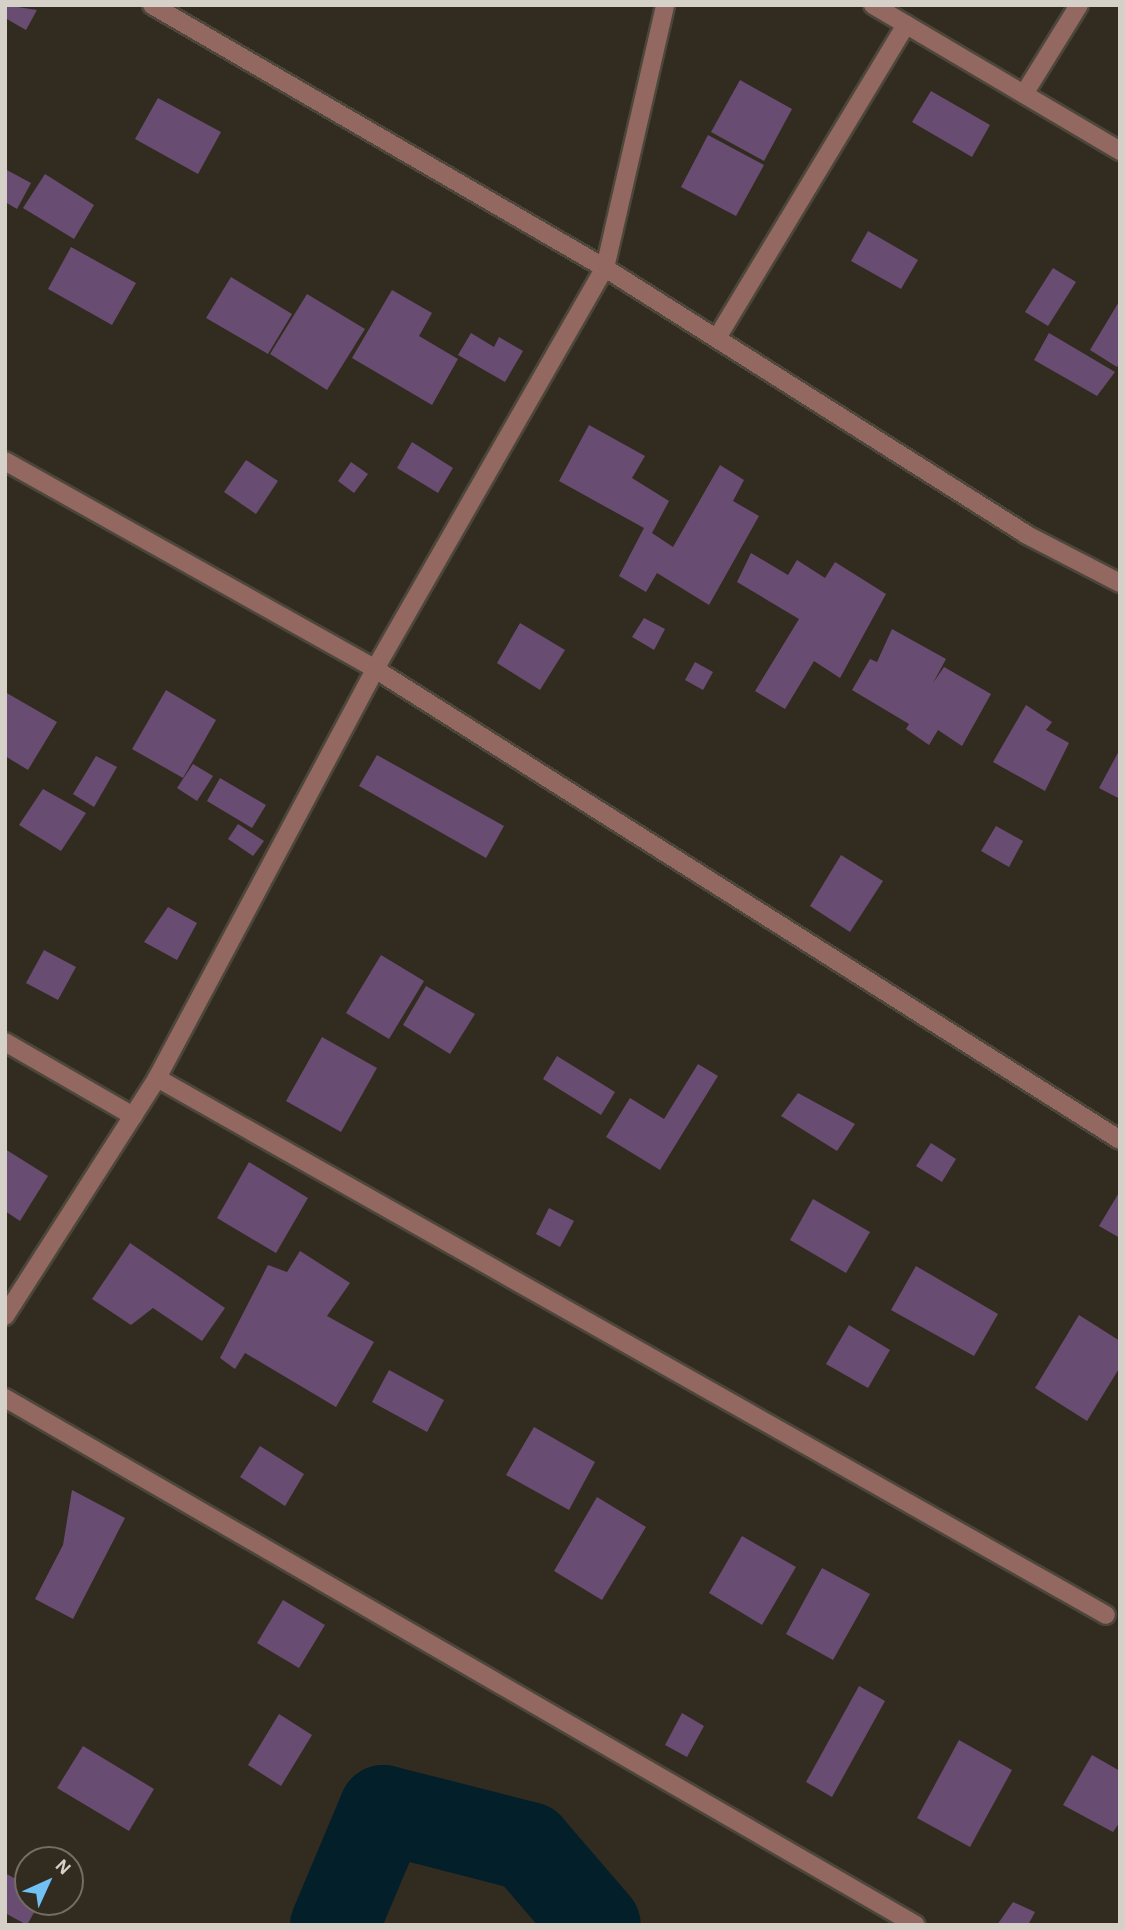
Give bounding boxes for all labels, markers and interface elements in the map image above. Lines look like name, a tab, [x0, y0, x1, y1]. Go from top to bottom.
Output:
north arrow	[14, 1846, 84, 1916]
text: N	[51, 1856, 74, 1879]

